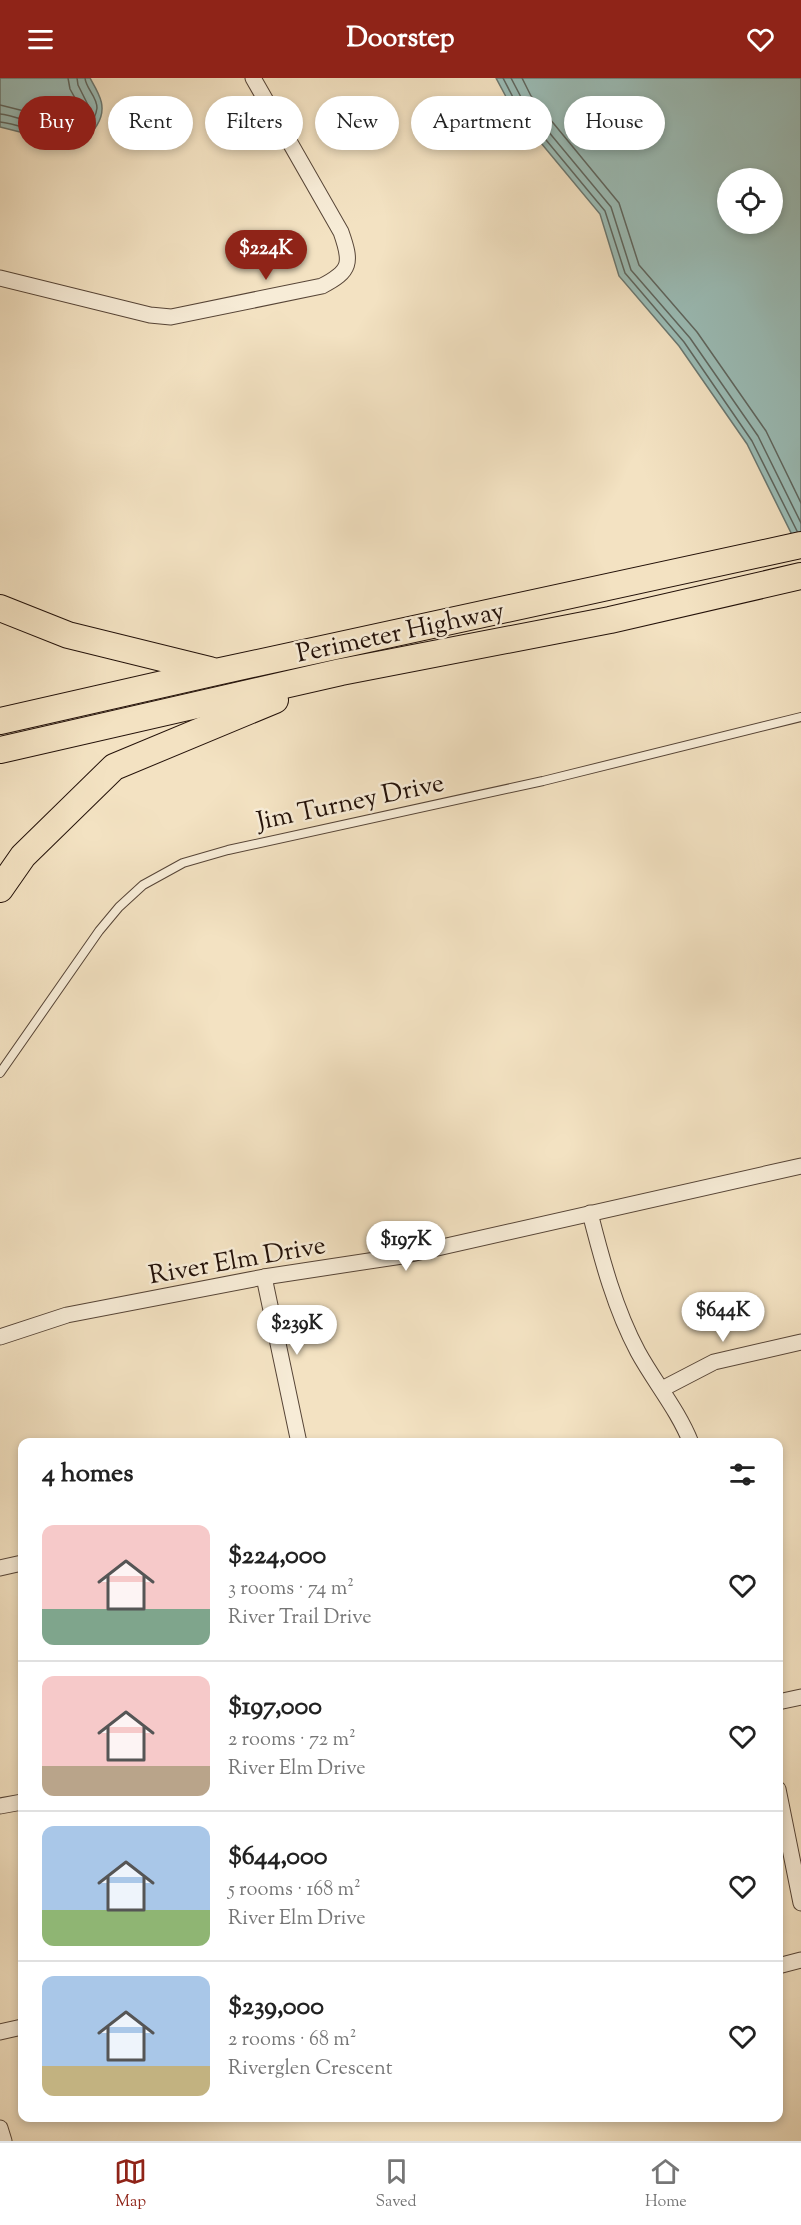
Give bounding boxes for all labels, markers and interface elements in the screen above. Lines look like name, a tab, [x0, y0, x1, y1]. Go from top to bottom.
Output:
text: Doorstep	[346, 20, 455, 59]
icon: menu	[24, 23, 57, 56]
icon: heart	[744, 23, 777, 56]
chip: Buy	[18, 96, 96, 150]
chip: Rent	[108, 96, 193, 150]
chip: Filters	[205, 96, 303, 150]
chip: New	[315, 96, 399, 150]
chip: Apartment	[411, 96, 552, 150]
chip: House	[564, 96, 665, 150]
map controls	[717, 168, 783, 234]
button: locate	[717, 168, 783, 234]
pin: $224K	[224, 230, 308, 281]
text: $224K	[239, 235, 293, 264]
street label: Perimeter Highway	[293, 593, 508, 674]
street label: Jim Turney Drive	[252, 766, 448, 842]
pin: $197K	[364, 1221, 448, 1272]
text: $197K	[380, 1226, 432, 1255]
street label: River Elm Drive	[146, 1228, 329, 1295]
pin: $644K	[681, 1292, 765, 1343]
text: $644K	[696, 1297, 750, 1326]
pin: $239K	[255, 1305, 339, 1356]
text: $239K	[271, 1310, 323, 1339]
text: 4 homes	[42, 1456, 133, 1493]
icon: filters	[726, 1458, 759, 1491]
text: $224,000	[228, 1538, 326, 1575]
icon: home	[90, 1549, 162, 1621]
icon: heart	[726, 1569, 759, 1602]
text: 3 rooms · 74 m²	[228, 1575, 354, 1604]
text: River Trail Drive	[228, 1604, 372, 1633]
text: $197,000	[228, 1689, 322, 1726]
icon: home	[90, 1700, 162, 1772]
icon: heart	[726, 1720, 759, 1753]
text: 2 rooms · 72 m²	[228, 1726, 356, 1755]
text: River Elm Drive	[228, 1755, 365, 1784]
text: $644,000	[228, 1839, 328, 1876]
icon: home	[90, 1850, 162, 1922]
icon: heart	[726, 1870, 759, 1903]
text: 5 rooms · 168 m²	[228, 1876, 361, 1905]
text: River Elm Drive	[228, 1905, 365, 1934]
text: $239,000	[228, 1989, 324, 2026]
icon: home	[90, 2000, 162, 2072]
icon: heart	[726, 2020, 759, 2053]
text: 2 rooms · 68 m²	[228, 2026, 356, 2055]
text: Riverglen Crescent	[228, 2055, 393, 2084]
tab: Map	[114, 2155, 147, 2214]
tab: Saved	[375, 2155, 417, 2214]
tab: Home	[645, 2155, 687, 2214]

